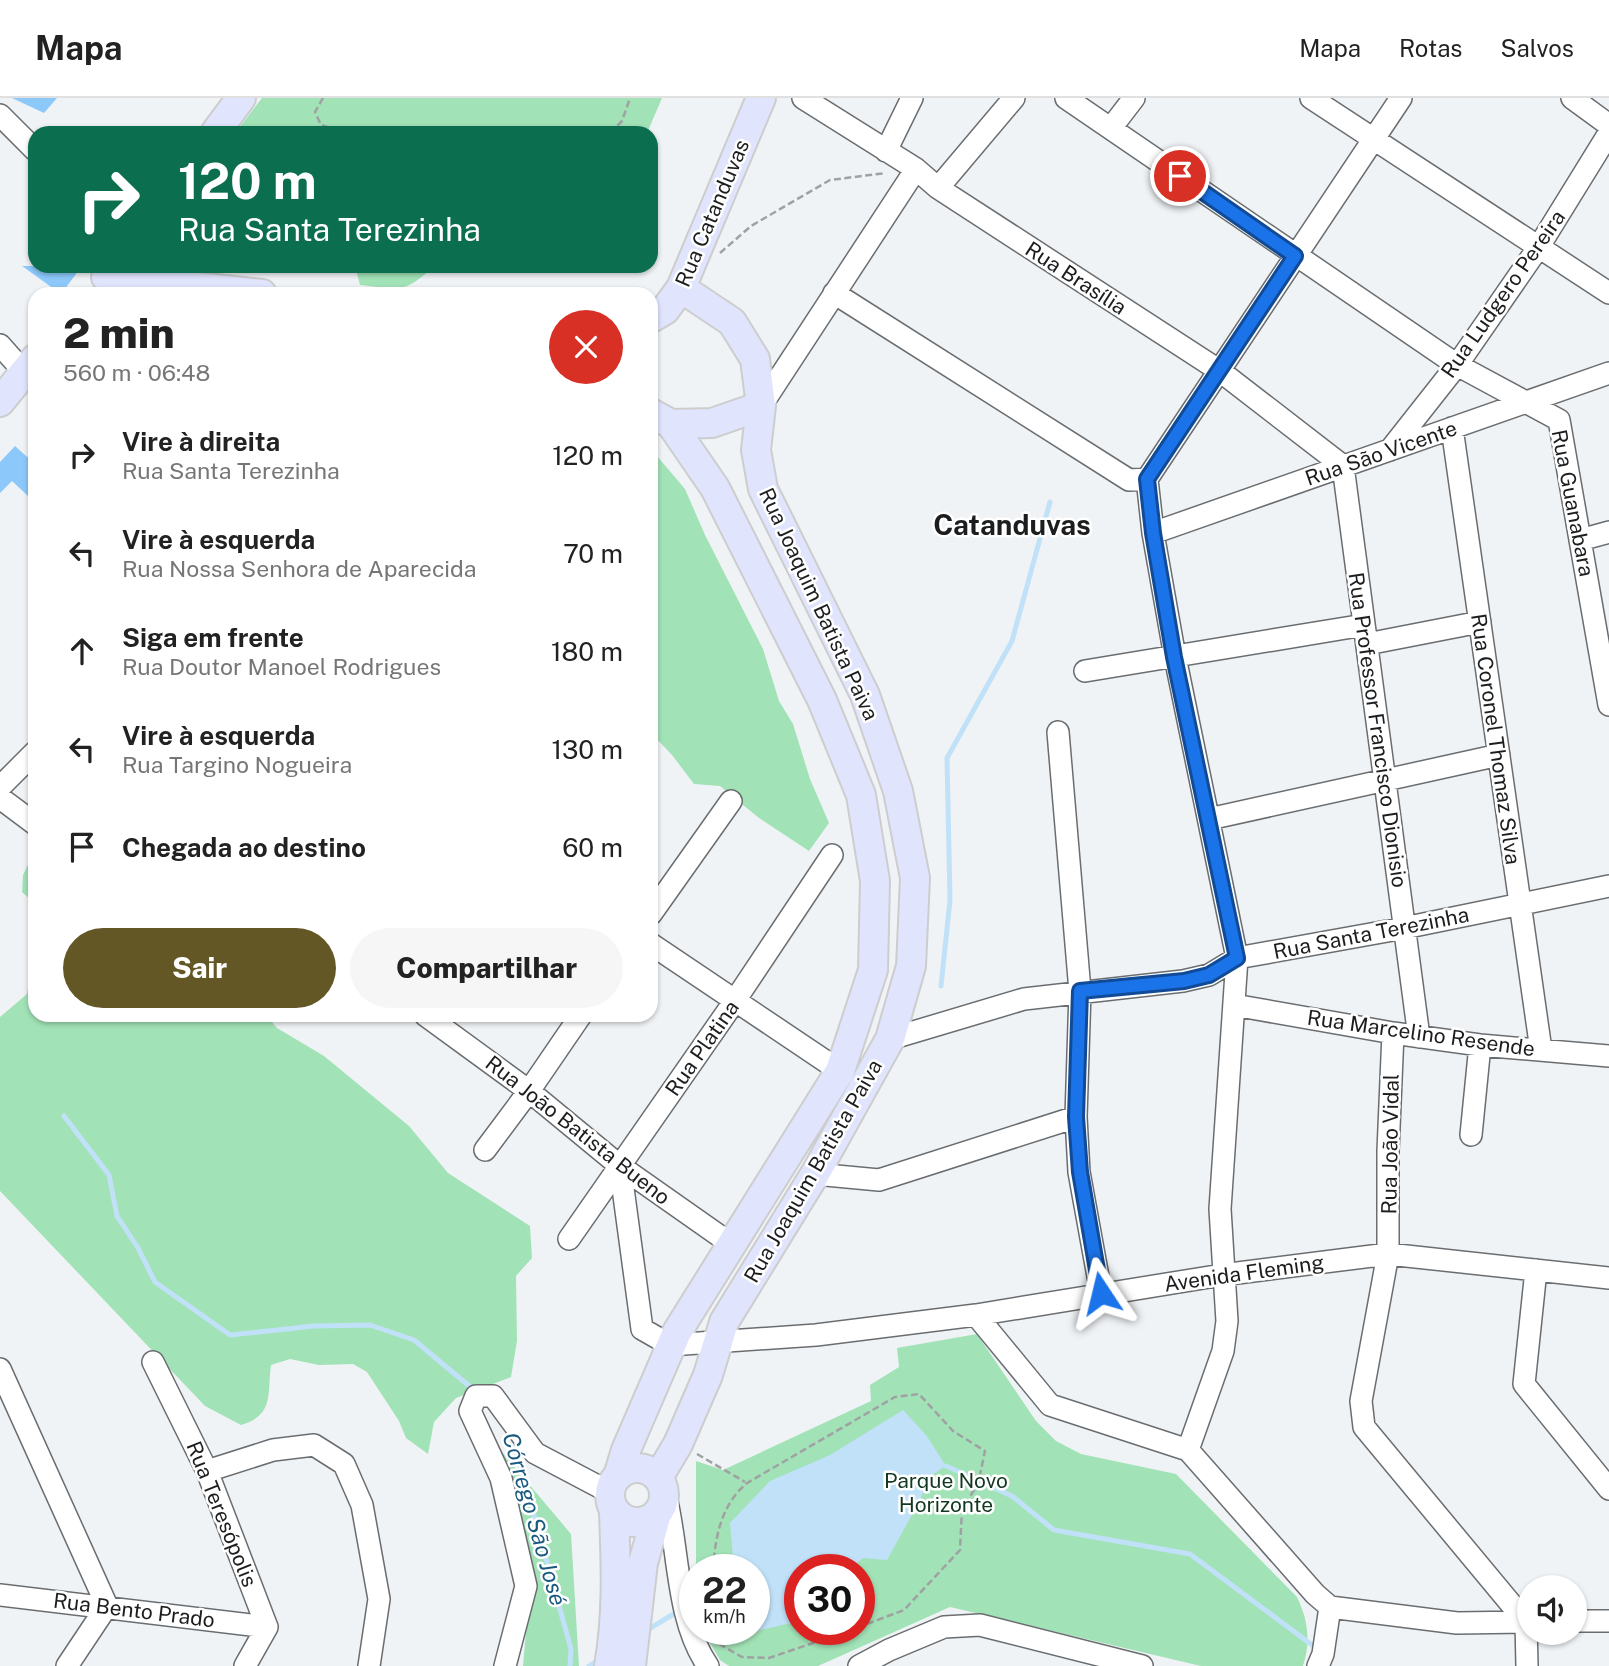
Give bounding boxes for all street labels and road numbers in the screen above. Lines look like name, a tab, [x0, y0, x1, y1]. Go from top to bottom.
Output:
street label: Rua Catanduvas	[670, 136, 754, 290]
street label: Rua Ludgero Pereira	[1436, 205, 1570, 383]
street label: Rua Brasília	[1021, 236, 1131, 320]
street label: Rua São Vicente	[1302, 415, 1460, 491]
street label: Rua Guanabara	[1546, 427, 1600, 579]
street label: Rua Joaquim Batista Paiva	[754, 484, 884, 724]
street label: Rua Professor Francisco Dionisio	[1343, 571, 1413, 889]
street label: Rua Coronel Thomaz Silva	[1466, 612, 1526, 866]
street label: Rua Santa Terezinha	[1271, 902, 1471, 964]
street label: Rua Platina	[660, 995, 744, 1101]
street label: Rua Marcelino Resende	[1306, 1005, 1536, 1061]
street label: Rua João Batista Bueno	[481, 1050, 675, 1210]
street label: Rua Joaquim Batista Paiva	[739, 1055, 887, 1287]
street label: Rua João Vidal	[1376, 1073, 1404, 1215]
street label: Avenida Fleming	[1162, 1249, 1326, 1297]
street label: Rua Teresópolis	[181, 1438, 263, 1590]
street label: Rua Bento Prado	[52, 1588, 216, 1632]

